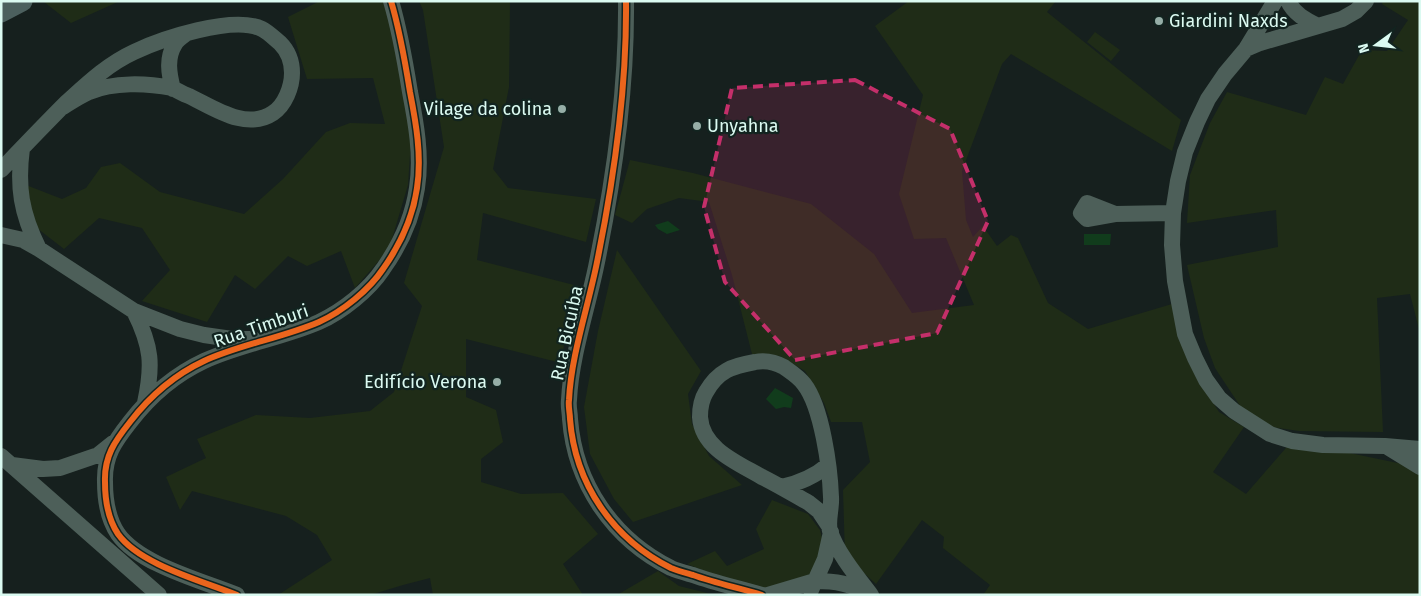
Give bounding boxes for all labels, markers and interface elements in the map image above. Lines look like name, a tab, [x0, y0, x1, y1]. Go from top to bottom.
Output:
place label: Giardini Naxds	[1169, 10, 1288, 32]
marker: Giardini Naxds	[1153, 15, 1165, 27]
north arrow	[1351, 20, 1401, 70]
text: N	[1355, 42, 1373, 55]
place label: Vilage da colina	[424, 98, 552, 120]
marker: Vilage da colina	[556, 103, 568, 115]
place label: Unyahna	[707, 115, 779, 137]
marker: Unyahna	[691, 120, 703, 132]
street label: Rua Bicuíba	[546, 284, 588, 382]
street label: Rua Timburi	[211, 299, 311, 353]
place label: Edifício Verona	[364, 371, 487, 393]
marker: Edifício Verona	[491, 376, 503, 388]

